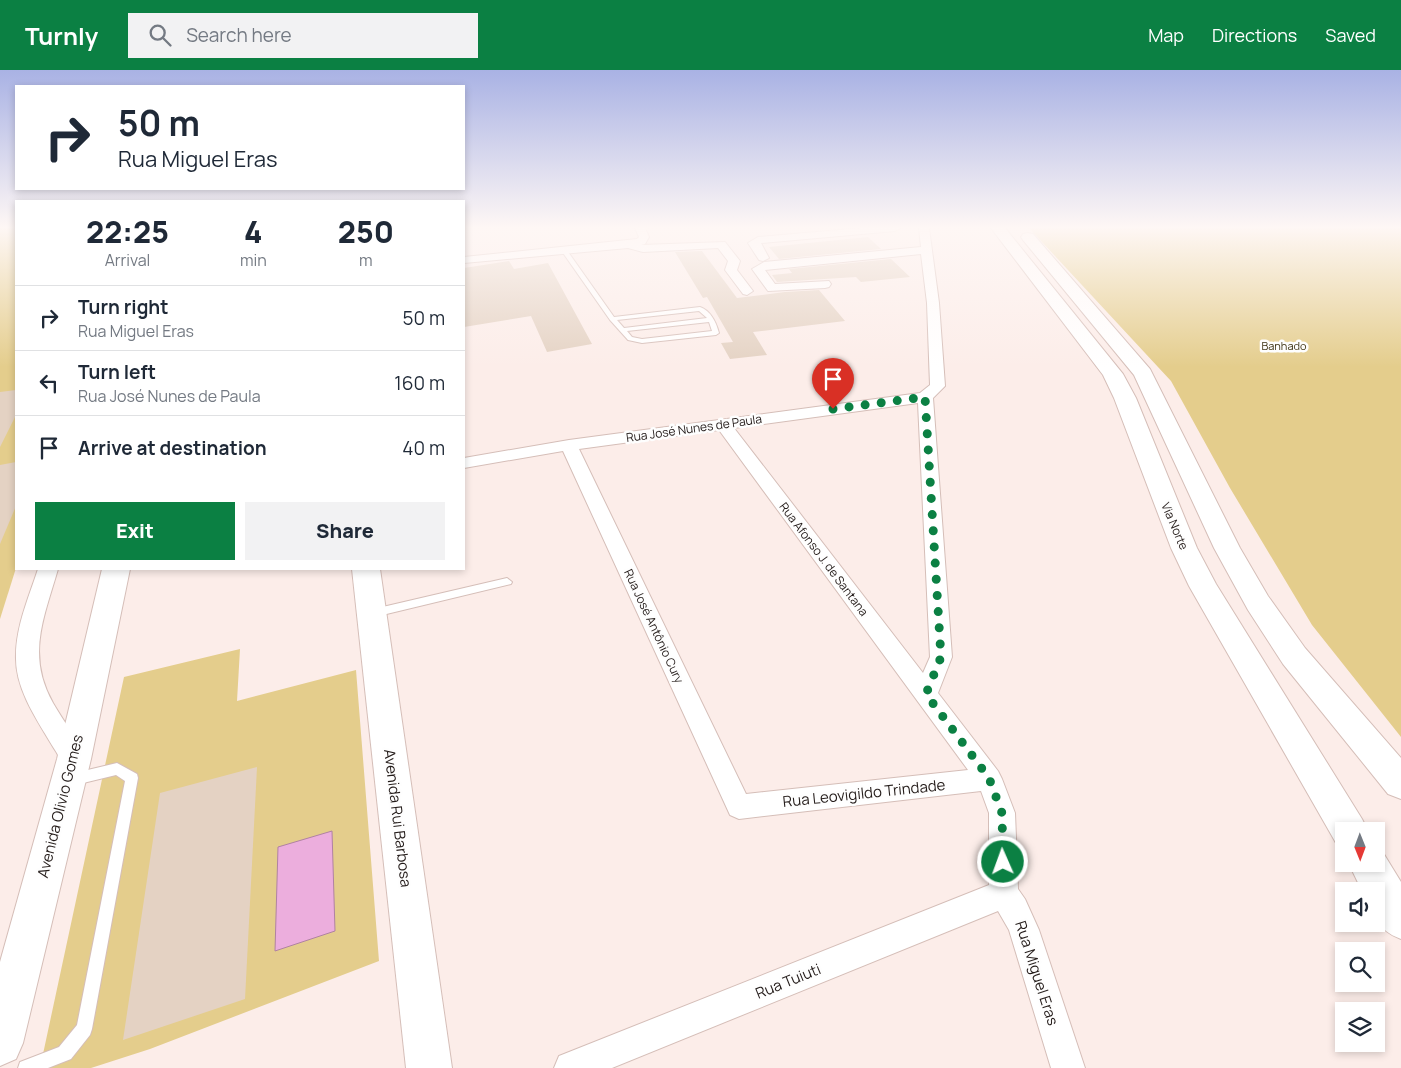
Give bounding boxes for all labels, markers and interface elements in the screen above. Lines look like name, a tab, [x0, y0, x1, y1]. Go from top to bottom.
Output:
search box	[128, 13, 478, 58]
text: Turnly	[25, 19, 98, 52]
icon: search	[146, 21, 174, 49]
text: Search here	[186, 22, 292, 48]
text: Map	[1148, 23, 1184, 47]
text: Directions	[1212, 23, 1297, 47]
text: Saved	[1325, 23, 1376, 47]
text: 50 m	[118, 99, 200, 147]
icon: right	[35, 105, 100, 170]
text: Rua Miguel Eras	[118, 144, 277, 174]
text: 22:25	[86, 211, 169, 252]
text: 4	[244, 211, 263, 252]
text: 250	[338, 211, 394, 252]
text: Arrival	[105, 249, 150, 271]
text: min	[240, 249, 267, 271]
text: m	[359, 249, 373, 271]
text: Turn right	[78, 294, 168, 320]
icon: right	[35, 304, 63, 332]
text: 50 m	[403, 305, 445, 331]
text: Rua Miguel Eras	[78, 320, 194, 342]
park label: Banhado	[1261, 338, 1307, 353]
pin	[812, 358, 854, 409]
text: Turn left	[78, 359, 156, 385]
icon: arrive	[819, 365, 847, 393]
icon: left	[35, 369, 63, 397]
text: 160 m	[394, 370, 445, 396]
text: Rua José Nunes de Paula	[78, 385, 261, 407]
street label: Rua José Nunes de Paula	[625, 410, 763, 446]
icon: arrive	[35, 434, 63, 462]
text: Arrive at destination	[78, 435, 267, 461]
text: 40 m	[402, 435, 445, 461]
street label: Rua Afonso J. de Santana	[776, 499, 872, 619]
street label: Via Norte	[1157, 500, 1193, 552]
button: Exit	[35, 502, 235, 560]
button: Share	[245, 502, 445, 560]
street label: Rua José Antônio Cury	[620, 566, 688, 686]
street label: Avenida Olivio Gomes	[32, 732, 88, 880]
street label: Avenida Rui Barbosa	[379, 748, 417, 888]
street label: Rua Leovigildo Trindade	[782, 774, 947, 812]
north arrow	[1335, 822, 1385, 872]
map controls	[1335, 822, 1385, 1052]
position arrow	[976, 835, 1028, 887]
button: sound	[1335, 882, 1385, 932]
street label: Rua Miguel Eras	[1010, 918, 1064, 1028]
button: search	[1335, 942, 1385, 992]
street label: Rua Tuiuti	[752, 958, 824, 1004]
button: layers	[1335, 1002, 1385, 1052]

